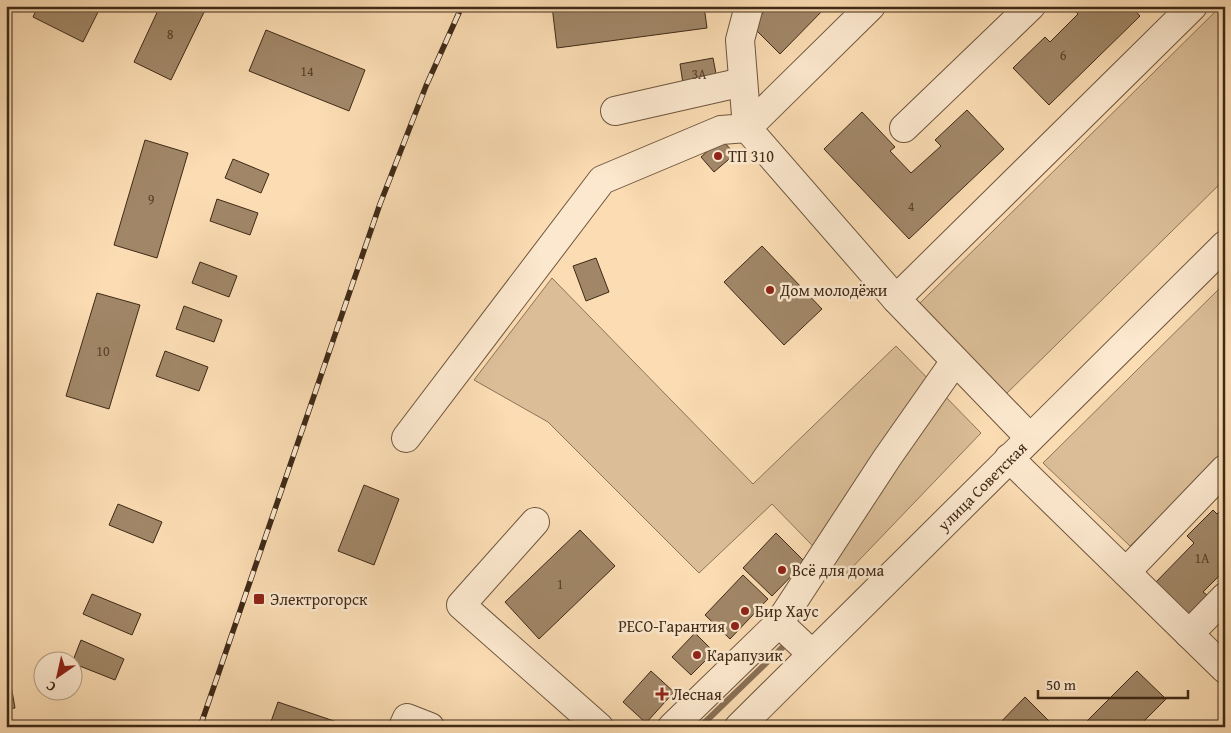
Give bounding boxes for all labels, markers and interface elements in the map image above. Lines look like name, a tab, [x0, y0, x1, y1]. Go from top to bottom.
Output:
house number: 8	[167, 24, 174, 44]
house number: 6	[1060, 45, 1067, 65]
house number: 14	[300, 61, 314, 81]
house number: 3А	[691, 64, 707, 84]
place label: ТП 310	[728, 144, 774, 168]
marker: ТП 310	[712, 150, 724, 162]
house number: 9	[148, 189, 155, 209]
house number: 4	[908, 196, 915, 216]
place label: Дом молодёжи	[779, 278, 888, 302]
marker: Дом молодёжи	[764, 284, 776, 296]
house number: 10	[96, 341, 110, 361]
street label: улица Советская	[931, 436, 1032, 537]
house number: 1А	[1194, 548, 1210, 568]
place label: Всё для дома	[792, 558, 885, 582]
marker: Всё для дома	[776, 564, 788, 576]
house number: 1	[557, 574, 563, 594]
place label: Электрогорск	[270, 587, 368, 611]
marker: Электрогорск	[252, 592, 266, 606]
place label: Бир Хаус	[755, 599, 819, 623]
marker: Бир Хаус	[739, 605, 751, 617]
place label: РЕСО-Гарантия	[618, 614, 725, 638]
marker: РЕСО-Гарантия	[729, 620, 741, 632]
place label: Карапузик	[707, 643, 783, 667]
marker: Карапузик	[691, 649, 703, 661]
north arrow	[32, 650, 82, 700]
scale bar	[1038, 668, 1188, 700]
text: 50 m	[1046, 674, 1077, 695]
text: С	[42, 676, 60, 697]
place label: Лесная	[672, 682, 722, 706]
marker: Лесная	[656, 688, 668, 700]

